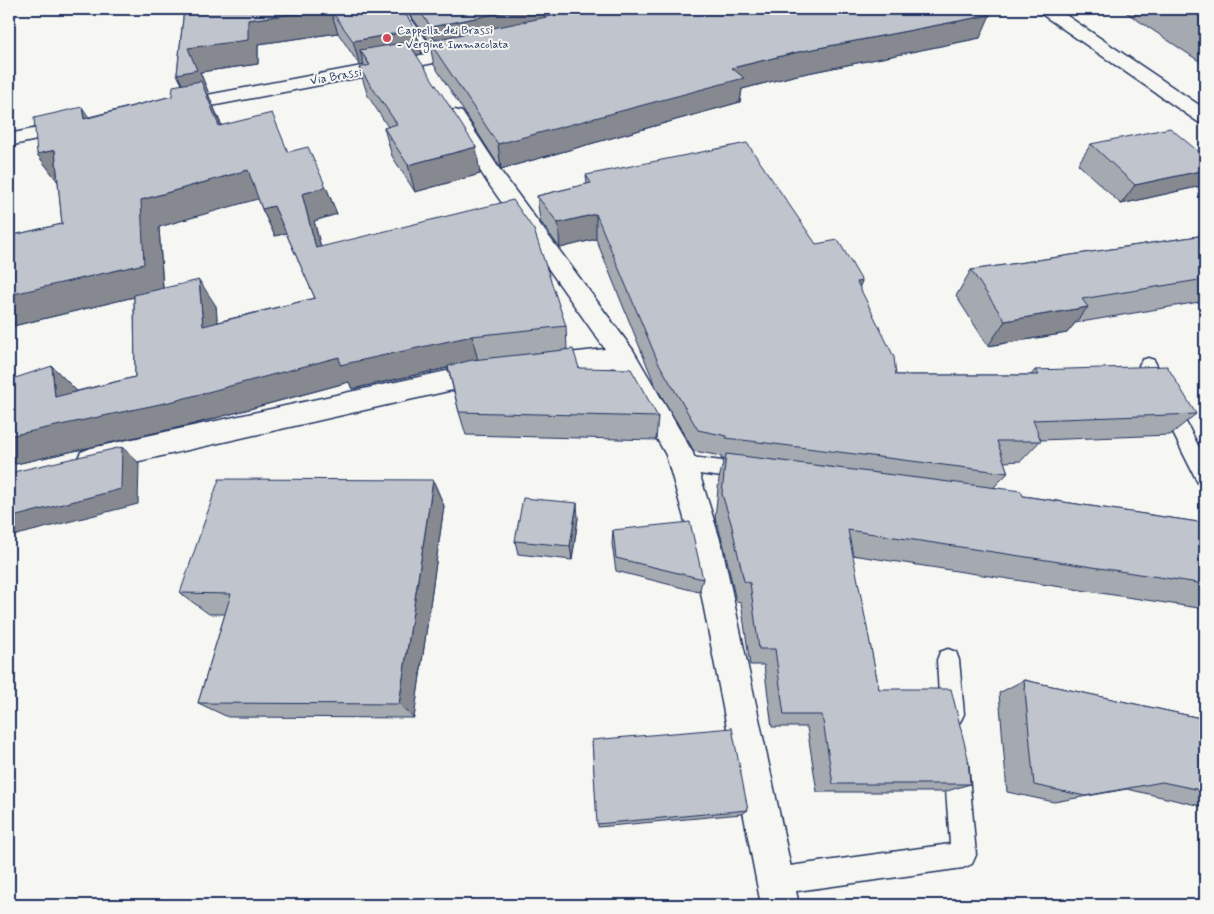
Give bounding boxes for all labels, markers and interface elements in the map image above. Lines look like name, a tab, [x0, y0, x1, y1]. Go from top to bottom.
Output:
place label: Cappella dei Brassi - Vergine Immacolata	[397, 23, 508, 53]
marker: Cappella dei Brassi - Vergine Immacolata	[381, 32, 393, 44]
street label: Via Brassi	[309, 65, 363, 89]

